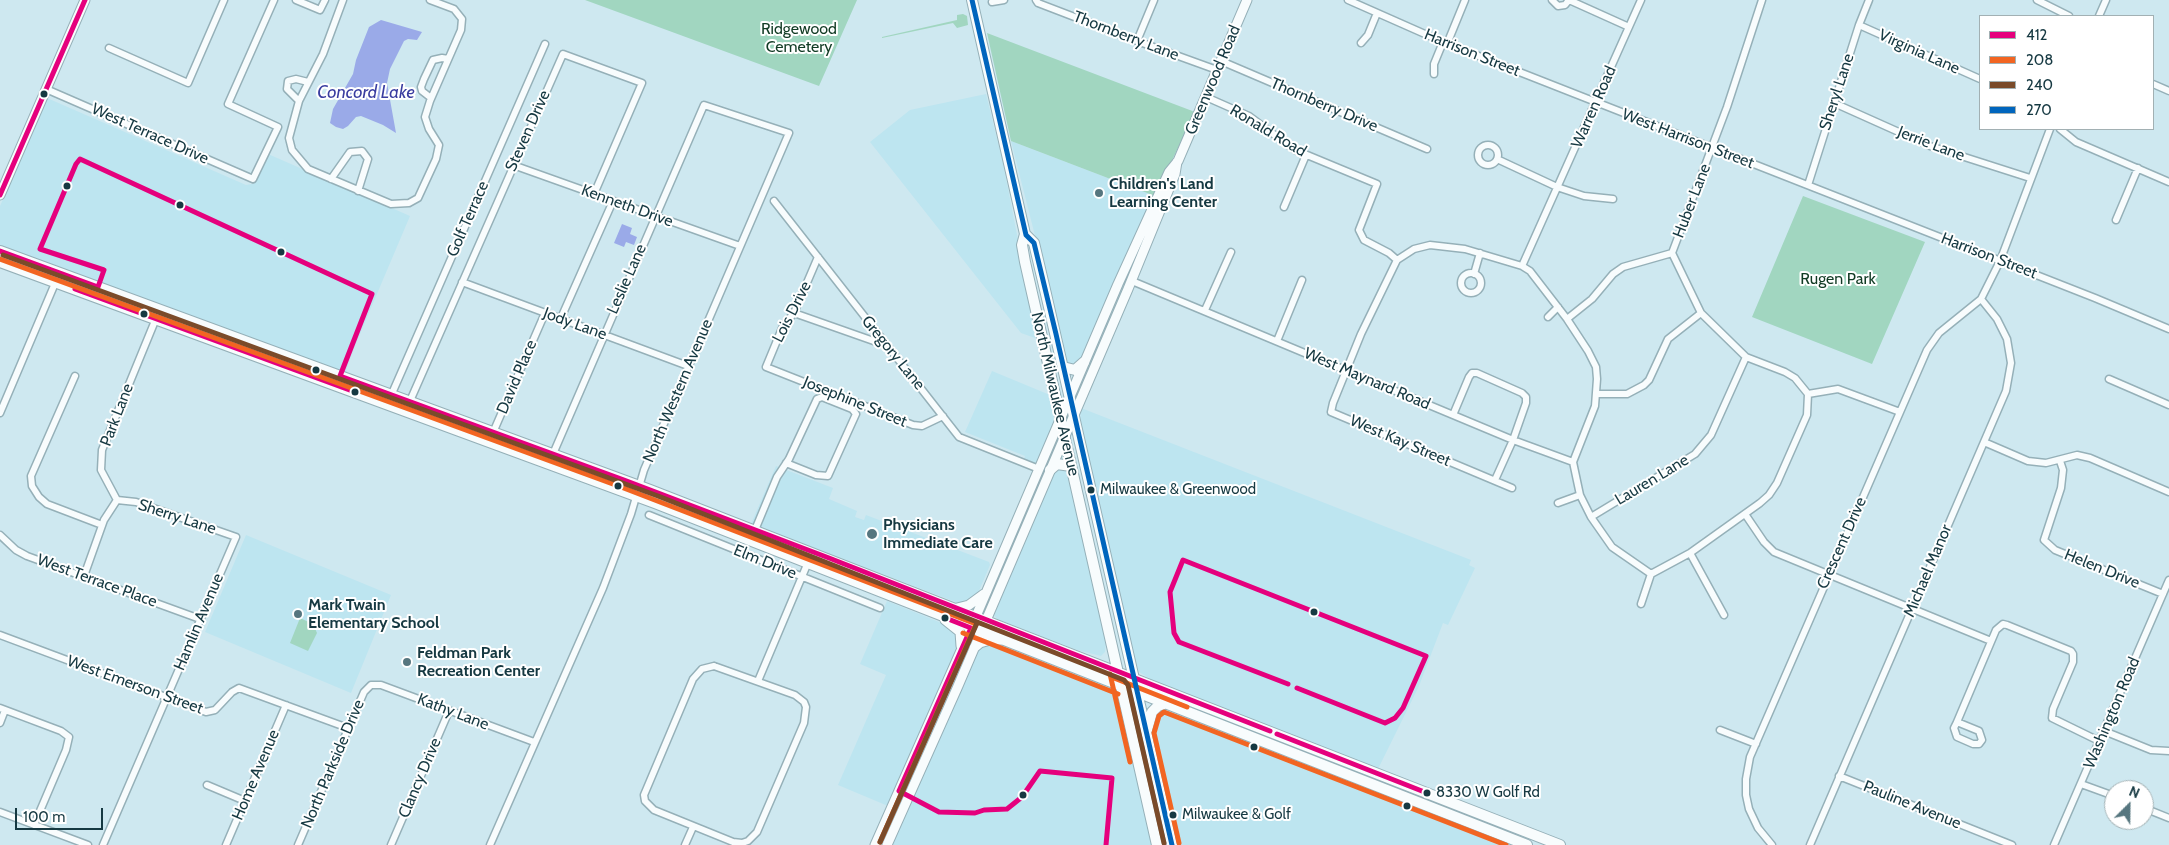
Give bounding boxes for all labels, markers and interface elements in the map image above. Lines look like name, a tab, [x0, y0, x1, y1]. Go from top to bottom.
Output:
street label: Thornberry Lane	[1070, 7, 1182, 65]
legend	[1979, 15, 2154, 130]
park label: Ridgewood Cemetery	[761, 19, 837, 57]
street label: Greenwood Road	[1181, 22, 1245, 138]
street label: Harrison Street	[1421, 25, 1523, 81]
street label: Virginia Lane	[1875, 26, 1963, 78]
text: 412	[2026, 26, 2047, 44]
street label: Sheryl Lane	[1816, 51, 1858, 133]
text: 208	[2026, 51, 2053, 69]
street label: Warren Road	[1567, 63, 1621, 151]
street label: Thornberry Drive	[1267, 74, 1381, 136]
text: 240	[2026, 76, 2053, 94]
water label: Concord Lake	[317, 82, 415, 104]
street label: Steven Drive	[502, 87, 554, 175]
unlabelled marker	[39, 89, 49, 99]
street label: West Terrace Drive	[88, 100, 212, 168]
street label: Ronald Road	[1226, 101, 1310, 161]
text: 270	[2026, 101, 2052, 119]
street label: West Harrison Street	[1619, 105, 1757, 173]
street label: Jerrie Lane	[1895, 122, 1967, 166]
street label: Huber Lane	[1669, 161, 1715, 241]
place label: Children's Land Learning Center	[1109, 174, 1217, 212]
street label: Golf Terrace	[443, 178, 493, 260]
unlabelled marker	[62, 181, 72, 191]
street label: Kenneth Drive	[578, 181, 676, 231]
marker: Children's Land Learning Center	[1093, 187, 1105, 199]
unlabelled marker	[175, 200, 185, 210]
street label: Harrison Street	[1938, 229, 2040, 283]
street label: Leslie Lane	[603, 241, 651, 317]
unlabelled marker	[276, 247, 286, 257]
park label: Rugen Park	[1800, 269, 1876, 289]
street label: Lois Drive	[768, 278, 816, 346]
street label: Jody Lane	[541, 304, 609, 344]
unlabelled marker	[139, 309, 149, 319]
street label: North Milwaukee Avenue	[1027, 310, 1083, 478]
street label: Gregory Lane	[857, 312, 929, 394]
street label: North Western Avenue	[639, 316, 717, 466]
street label: David Place	[493, 337, 541, 417]
street label: West Maynard Road	[1301, 344, 1433, 414]
unlabelled marker	[311, 365, 321, 375]
street label: Josephine Street	[800, 372, 910, 432]
street label: Park Lane	[96, 381, 138, 449]
unlabelled marker	[350, 387, 360, 397]
street label: West Kay Street	[1347, 411, 1453, 471]
street label: Lauren Lane	[1612, 451, 1692, 509]
unlabelled marker	[613, 481, 623, 491]
place label: Milwaukee & Greenwood	[1100, 481, 1256, 499]
marker: Milwaukee & Greenwood	[1086, 485, 1096, 495]
street label: Crescent Drive	[1813, 494, 1871, 592]
street label: Sherry Lane	[136, 495, 218, 539]
place label: Physicians Immediate Care	[883, 515, 993, 553]
street label: Michael Manor	[1900, 522, 1956, 620]
marker: Physicians Immediate Care	[865, 527, 879, 541]
street label: Elm Drive	[731, 541, 799, 583]
street label: Helen Drive	[2062, 545, 2142, 593]
street label: West Terrace Place	[34, 550, 160, 612]
street label: Hamlin Avenue	[170, 571, 228, 673]
place label: Mark Twain Elementary School	[308, 595, 439, 633]
unlabelled marker	[1309, 607, 1319, 617]
marker: Mark Twain Elementary School	[292, 608, 304, 620]
unlabelled marker	[940, 613, 950, 623]
place label: Feldman Park Recreation Center	[417, 643, 540, 681]
street label: West Emerson Street	[64, 651, 206, 719]
street label: Washington Road	[2080, 654, 2144, 772]
marker: Feldman Park Recreation Center	[401, 656, 413, 668]
street label: Kathy Lane	[415, 690, 491, 734]
street label: North Parkside Drive	[297, 697, 369, 831]
street label: Home Avenue	[228, 727, 284, 823]
street label: Clancy Drive	[395, 735, 445, 821]
unlabelled marker	[1249, 742, 1259, 752]
street label: Pauline Avenue	[1860, 777, 1964, 833]
north arrow	[2104, 780, 2154, 830]
text: N	[2126, 782, 2143, 802]
place label: 8330 W Golf Rd	[1436, 784, 1540, 802]
marker: 8330 W Golf Rd	[1422, 788, 1432, 798]
unlabelled marker	[1018, 790, 1028, 800]
scale bar	[18, 798, 105, 830]
unlabelled marker	[1402, 801, 1412, 811]
place label: Milwaukee & Golf	[1182, 806, 1291, 824]
text: 100 m	[23, 808, 65, 826]
marker: Milwaukee & Golf	[1168, 810, 1178, 820]

